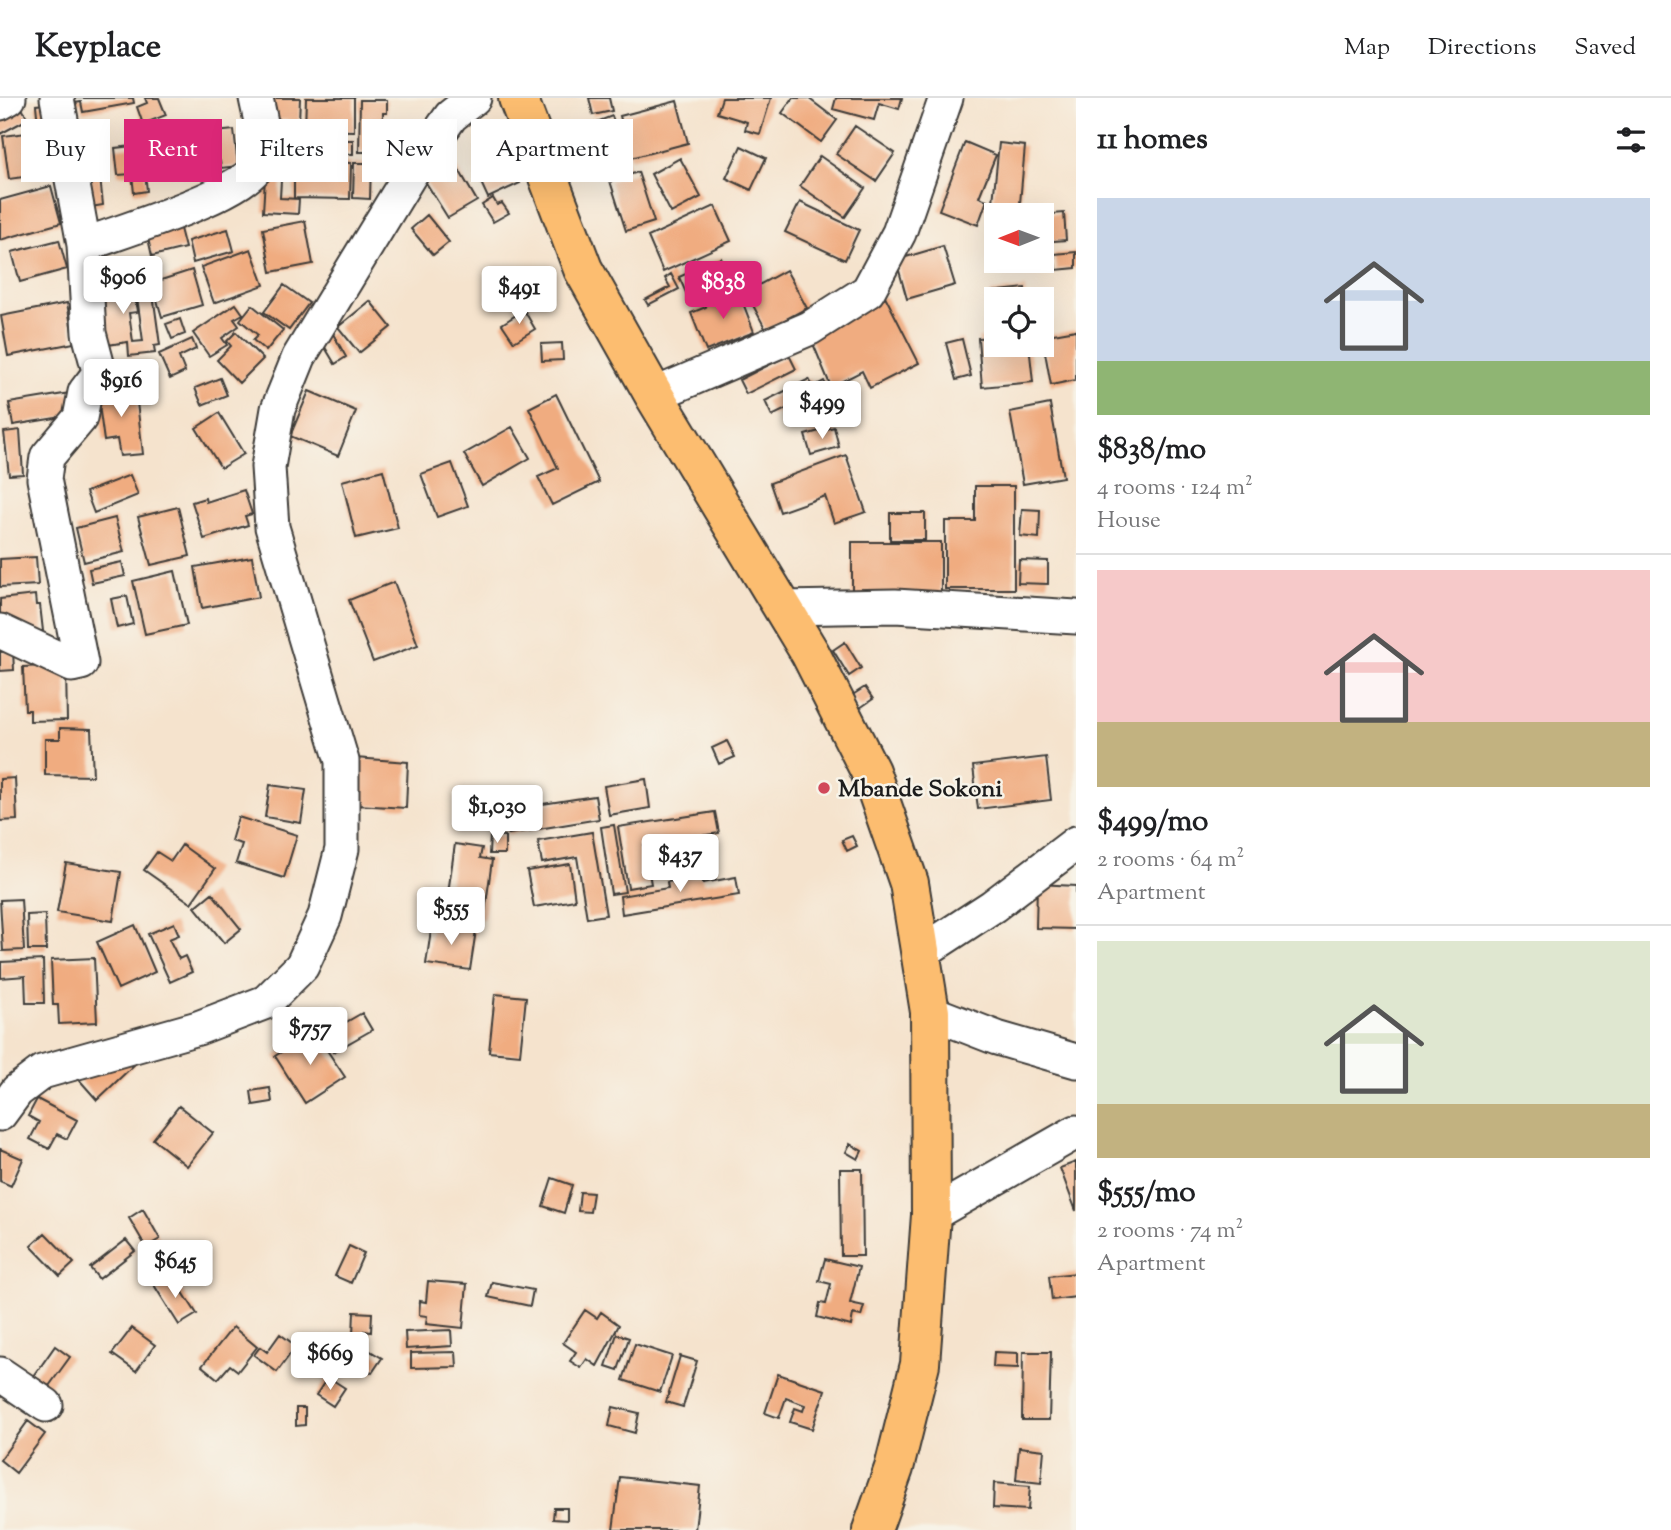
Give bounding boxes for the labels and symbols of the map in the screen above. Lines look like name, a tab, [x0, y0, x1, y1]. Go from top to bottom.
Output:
north arrow	[984, 203, 1054, 273]
pin: $906	[82, 256, 164, 316]
pin: $838	[682, 262, 764, 321]
pin: $491	[478, 266, 560, 326]
pin: $916	[80, 360, 162, 419]
pin: $499	[781, 382, 863, 441]
place label: Mbande Sokoni	[838, 773, 1002, 807]
marker: Mbande Sokoni	[816, 780, 832, 796]
pin: $1,030	[440, 786, 554, 845]
pin: $437	[639, 834, 721, 894]
pin: $555	[410, 888, 492, 947]
pin: $757	[269, 1007, 351, 1067]
pin: $645	[134, 1240, 216, 1300]
pin: $669	[289, 1332, 371, 1392]

